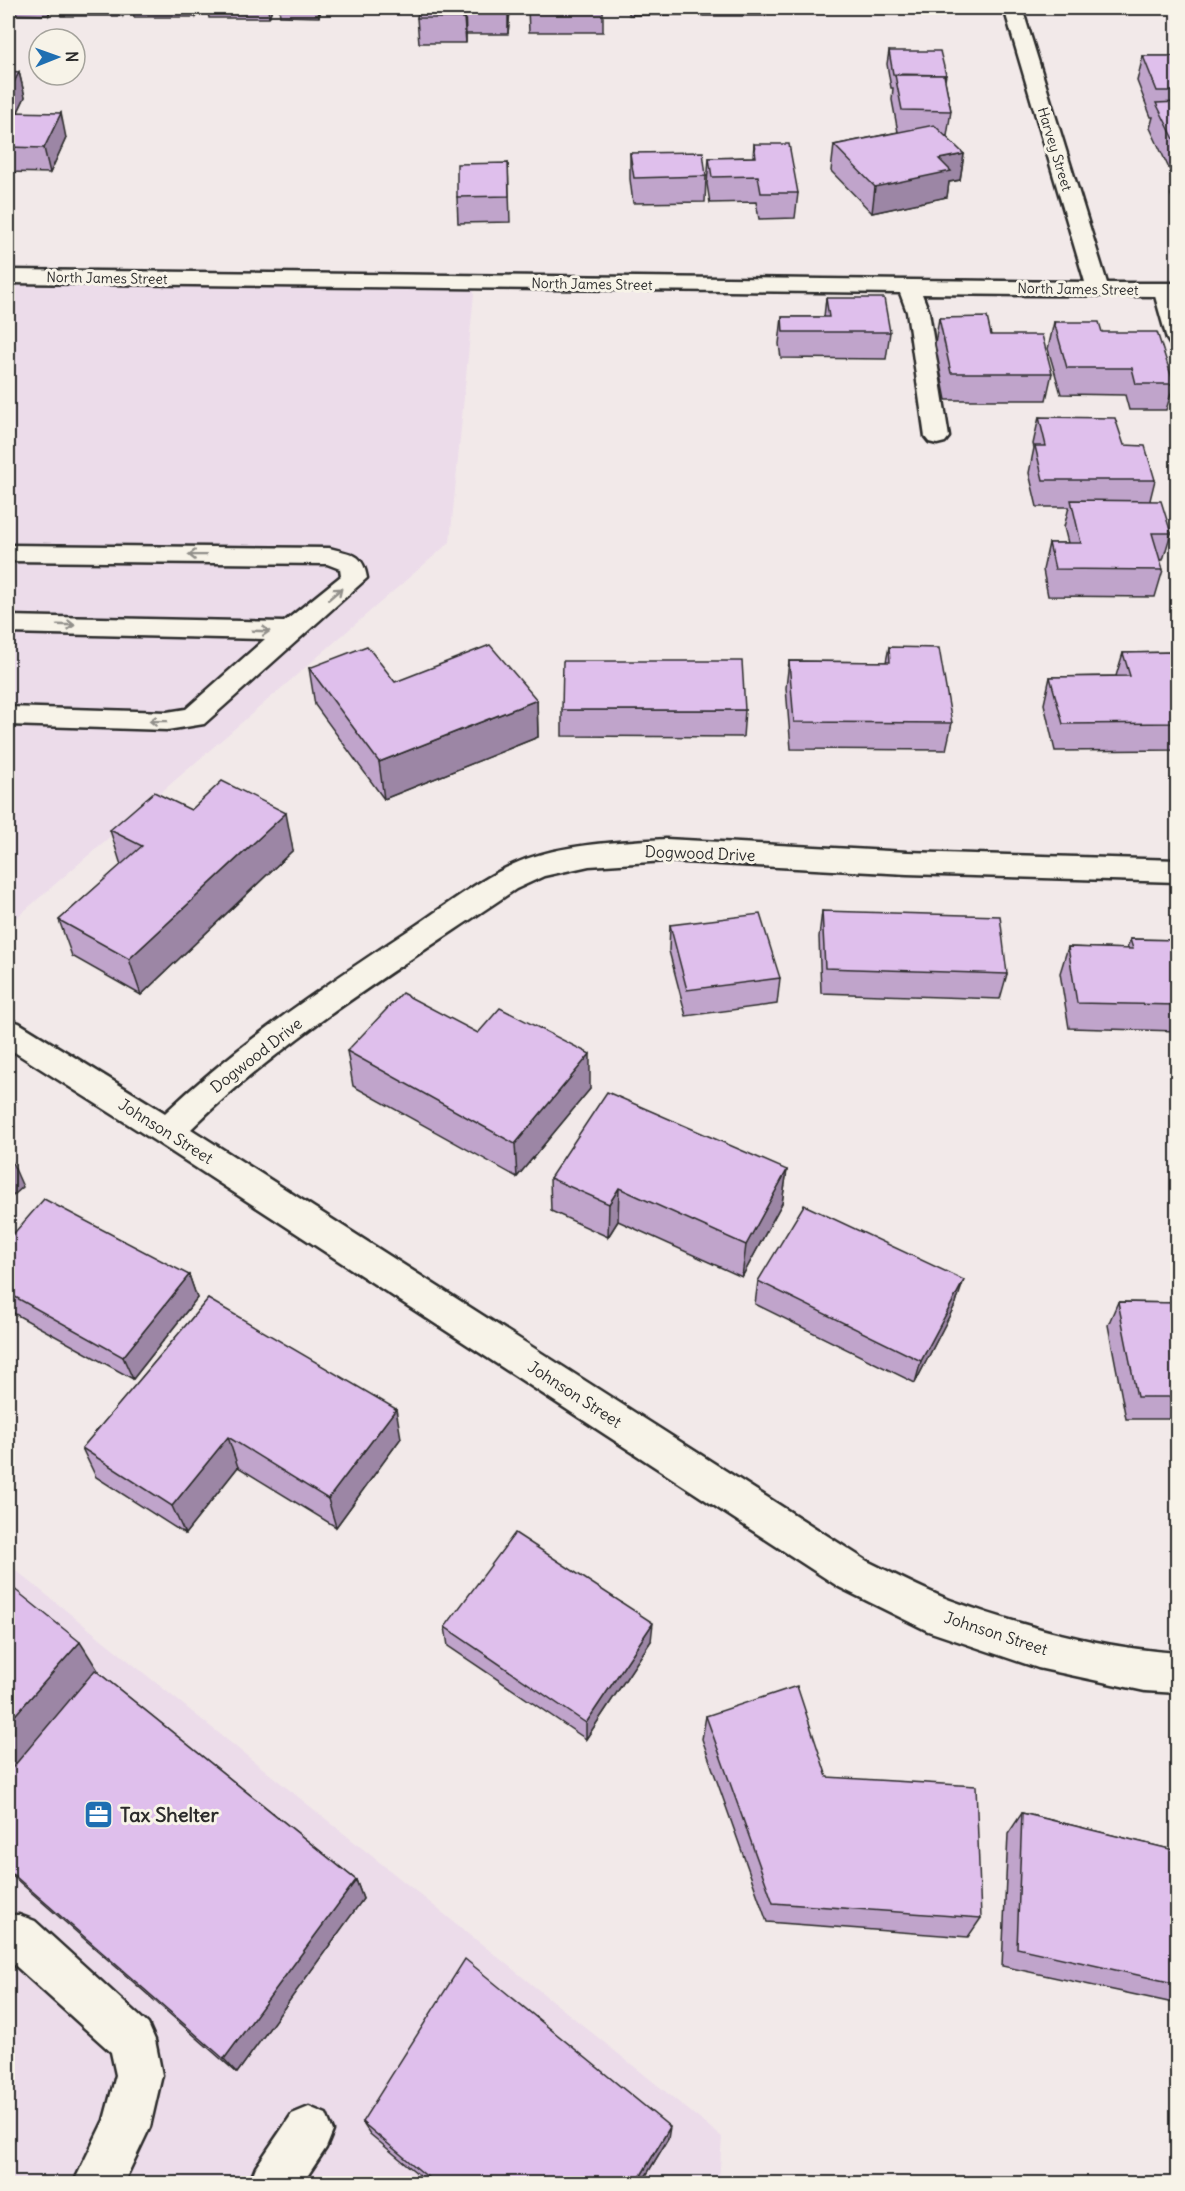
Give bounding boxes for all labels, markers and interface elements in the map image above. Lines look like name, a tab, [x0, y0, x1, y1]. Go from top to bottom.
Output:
north arrow	[27, 27, 87, 87]
text: N	[62, 51, 82, 62]
street label: Harvey Street	[1034, 105, 1076, 193]
street label: North James Street	[46, 268, 168, 288]
street label: North James Street	[531, 274, 653, 294]
street label: North James Street	[1017, 279, 1139, 299]
one-way arrow	[188, 549, 208, 561]
one-way arrow	[327, 587, 343, 600]
one-way arrow	[55, 620, 75, 631]
one-way arrow	[250, 625, 270, 636]
one-way arrow	[148, 715, 168, 727]
street label: Dogwood Drive	[644, 841, 756, 865]
street label: Dogwood Drive	[206, 1013, 306, 1097]
street label: Johnson Street	[115, 1094, 217, 1168]
street label: Johnson Street	[524, 1356, 626, 1432]
street label: Johnson Street	[942, 1607, 1051, 1659]
office icon: Tax Shelter	[83, 1798, 115, 1830]
place label: Tax Shelter	[120, 1802, 219, 1827]

